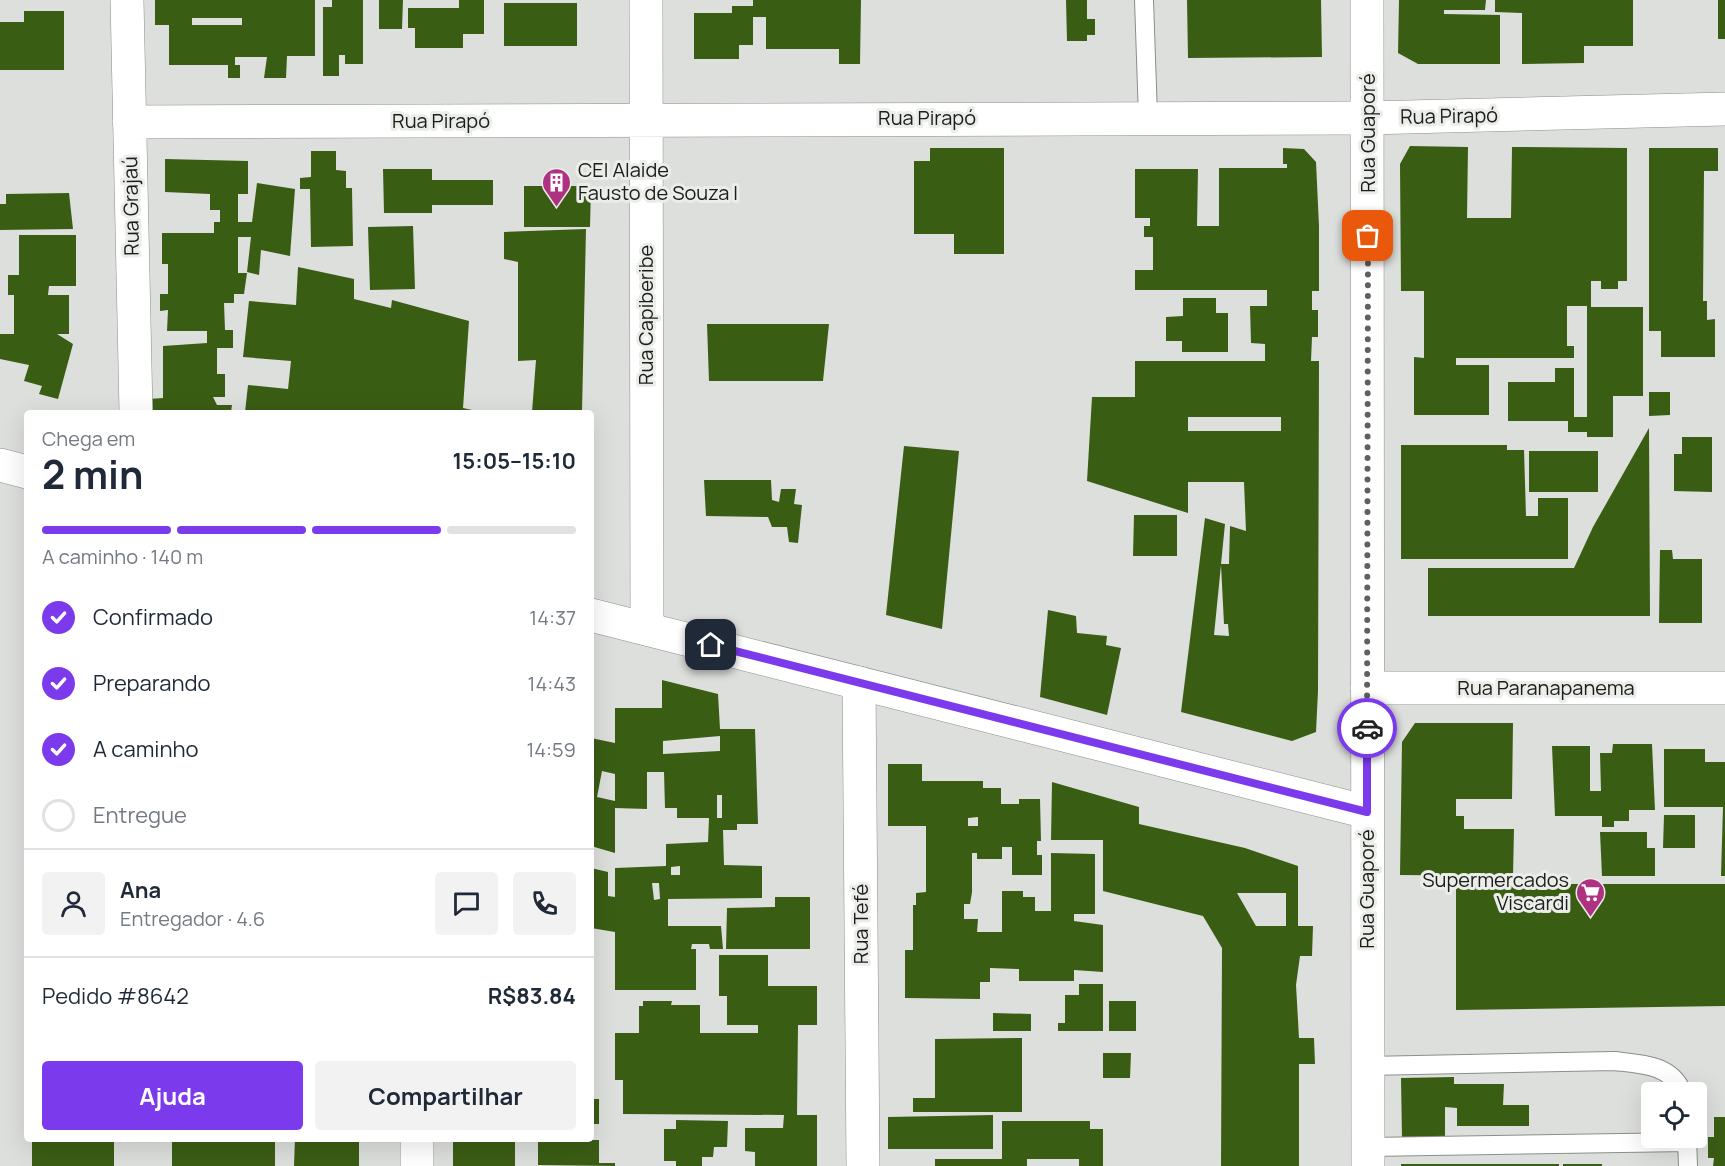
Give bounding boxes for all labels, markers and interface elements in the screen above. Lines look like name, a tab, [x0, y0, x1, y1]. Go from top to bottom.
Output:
street label: Rua Guaporé	[1354, 73, 1381, 193]
street label: Rua Pirapó	[1400, 101, 1498, 130]
street label: Rua Pirapó	[878, 104, 976, 131]
street label: Rua Pirapó	[392, 107, 490, 134]
street label: Rua Grajaú	[116, 156, 145, 256]
place label: CEI Alaide Fausto de Souza I	[578, 156, 738, 206]
building icon: CEI Alaide Fausto de Souza I	[541, 166, 573, 208]
pin	[1342, 210, 1393, 261]
icon: bag	[1351, 219, 1384, 252]
street label: Rua Capiberibe	[632, 245, 659, 385]
text: Chega em	[42, 425, 135, 452]
text: 15:05–15:10	[453, 446, 576, 476]
text: 2 min	[42, 447, 143, 501]
text: A caminho · 140 m	[42, 543, 203, 570]
icon: check	[42, 601, 75, 634]
text: Confirmado	[93, 602, 213, 632]
text: 14:37	[529, 604, 576, 631]
pin	[685, 619, 736, 670]
icon: home	[694, 628, 727, 661]
icon: check	[42, 667, 75, 700]
text: Preparando	[93, 668, 211, 698]
text: 14:43	[528, 670, 576, 697]
street label: Rua Paranapanema	[1457, 674, 1635, 701]
courier	[1337, 698, 1397, 758]
icon: car	[1351, 712, 1384, 745]
icon: check	[42, 733, 75, 766]
text: A caminho	[93, 734, 199, 764]
text: 14:59	[526, 736, 576, 763]
text: Entregue	[93, 800, 187, 830]
street label: Rua Guaporé	[1353, 829, 1380, 949]
place label: Supermercados Viscardi	[1422, 866, 1569, 916]
button: person	[42, 872, 105, 935]
button: chat	[435, 872, 498, 935]
button: phone	[513, 872, 576, 935]
text: Ana	[120, 875, 161, 905]
supermarket icon: Supermercados Viscardi	[1574, 876, 1606, 918]
street label: Rua Tefé	[847, 884, 874, 964]
text: Entregador · 4.6	[120, 905, 265, 932]
text: Pedido #8642	[42, 981, 189, 1011]
text: R$83.84	[488, 981, 576, 1011]
button: Ajuda	[42, 1061, 303, 1130]
button: Compartilhar	[315, 1061, 576, 1130]
map controls	[1641, 1082, 1707, 1148]
button: locate	[1641, 1082, 1707, 1148]

